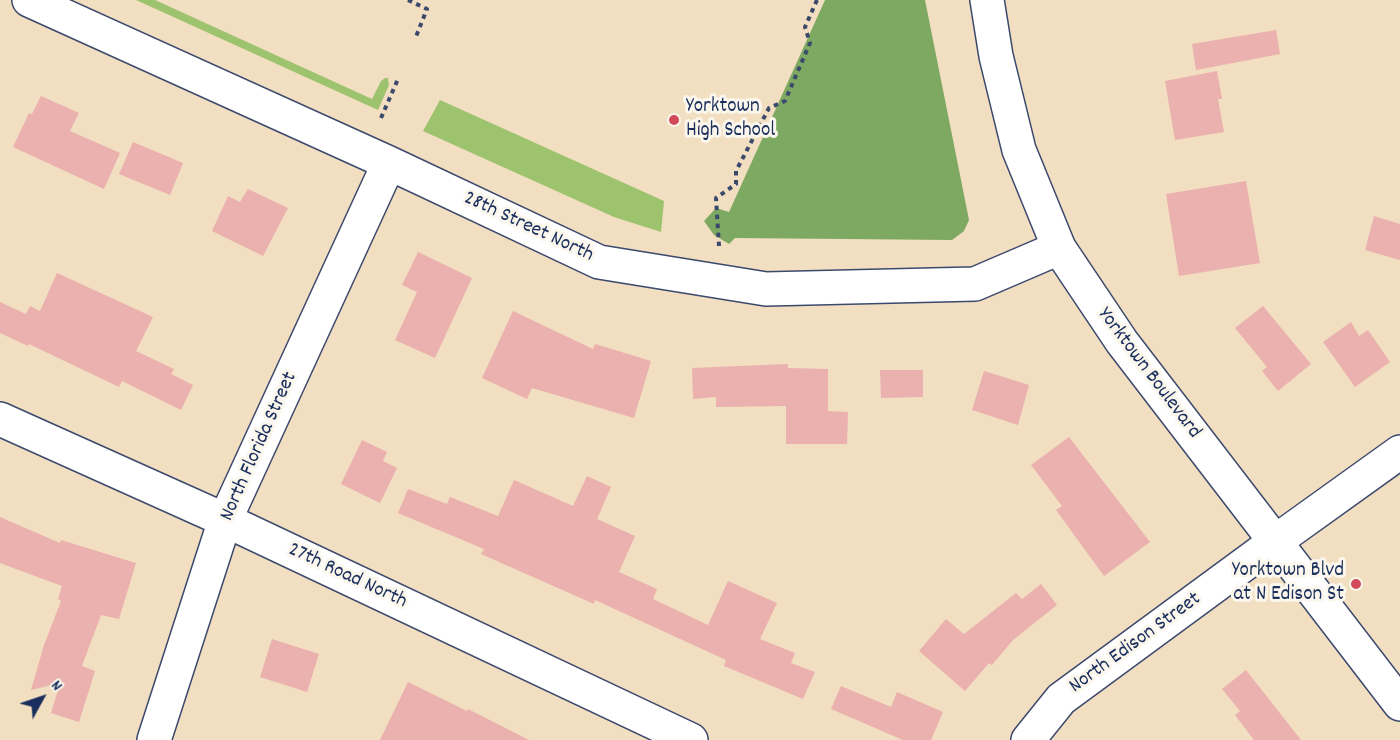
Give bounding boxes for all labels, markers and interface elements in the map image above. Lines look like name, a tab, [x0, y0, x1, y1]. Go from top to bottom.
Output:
place label: Yorktown High School	[686, 95, 775, 145]
marker: Yorktown High School	[667, 113, 681, 127]
street label: 28th Street North	[459, 187, 597, 269]
street label: Yorktown Boulevard	[1091, 304, 1205, 444]
street label: North Florida Street	[216, 369, 304, 525]
street label: 27th Road North	[284, 538, 410, 616]
place label: Yorktown Blvd at N Edison St	[1232, 559, 1344, 609]
marker: Yorktown Blvd at N Edison St	[1349, 577, 1363, 591]
street label: North Edison Street	[1065, 588, 1207, 700]
north arrow	[12, 668, 72, 728]
text: N	[45, 676, 68, 697]

